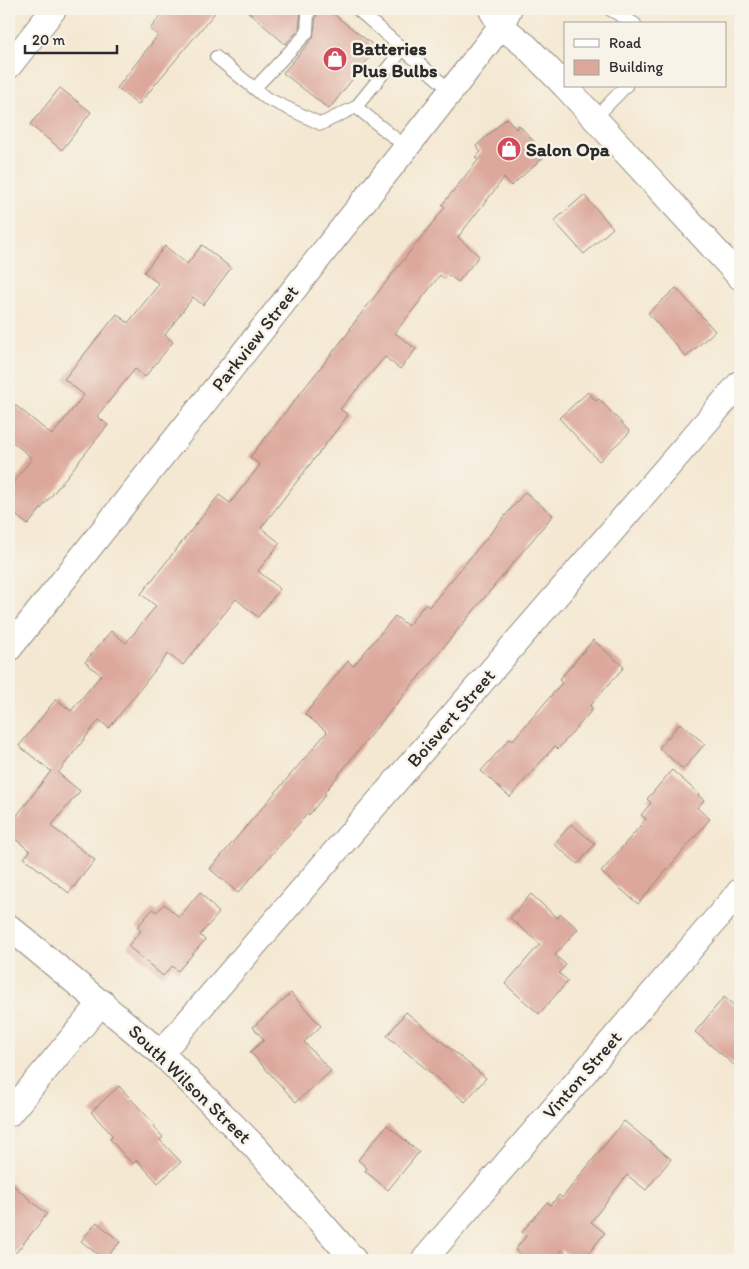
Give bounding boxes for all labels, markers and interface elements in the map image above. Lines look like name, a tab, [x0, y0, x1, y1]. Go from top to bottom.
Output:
scale bar	[25, 22, 118, 54]
legend	[564, 22, 726, 88]
text: 20 m	[32, 31, 66, 49]
text: Road	[609, 34, 642, 52]
place label: Batteries Plus Bulbs	[352, 37, 438, 82]
shop icon: Batteries Plus Bulbs	[322, 46, 348, 72]
text: Building	[609, 58, 663, 76]
shop icon: Salon Opa	[496, 136, 522, 162]
place label: Salon Opa	[526, 138, 610, 161]
street label: Parkview Street	[207, 280, 303, 396]
street label: Boisvert Street	[402, 664, 500, 772]
street label: South Wilson Street	[124, 1020, 256, 1148]
street label: Vinton Street	[538, 1026, 626, 1124]

